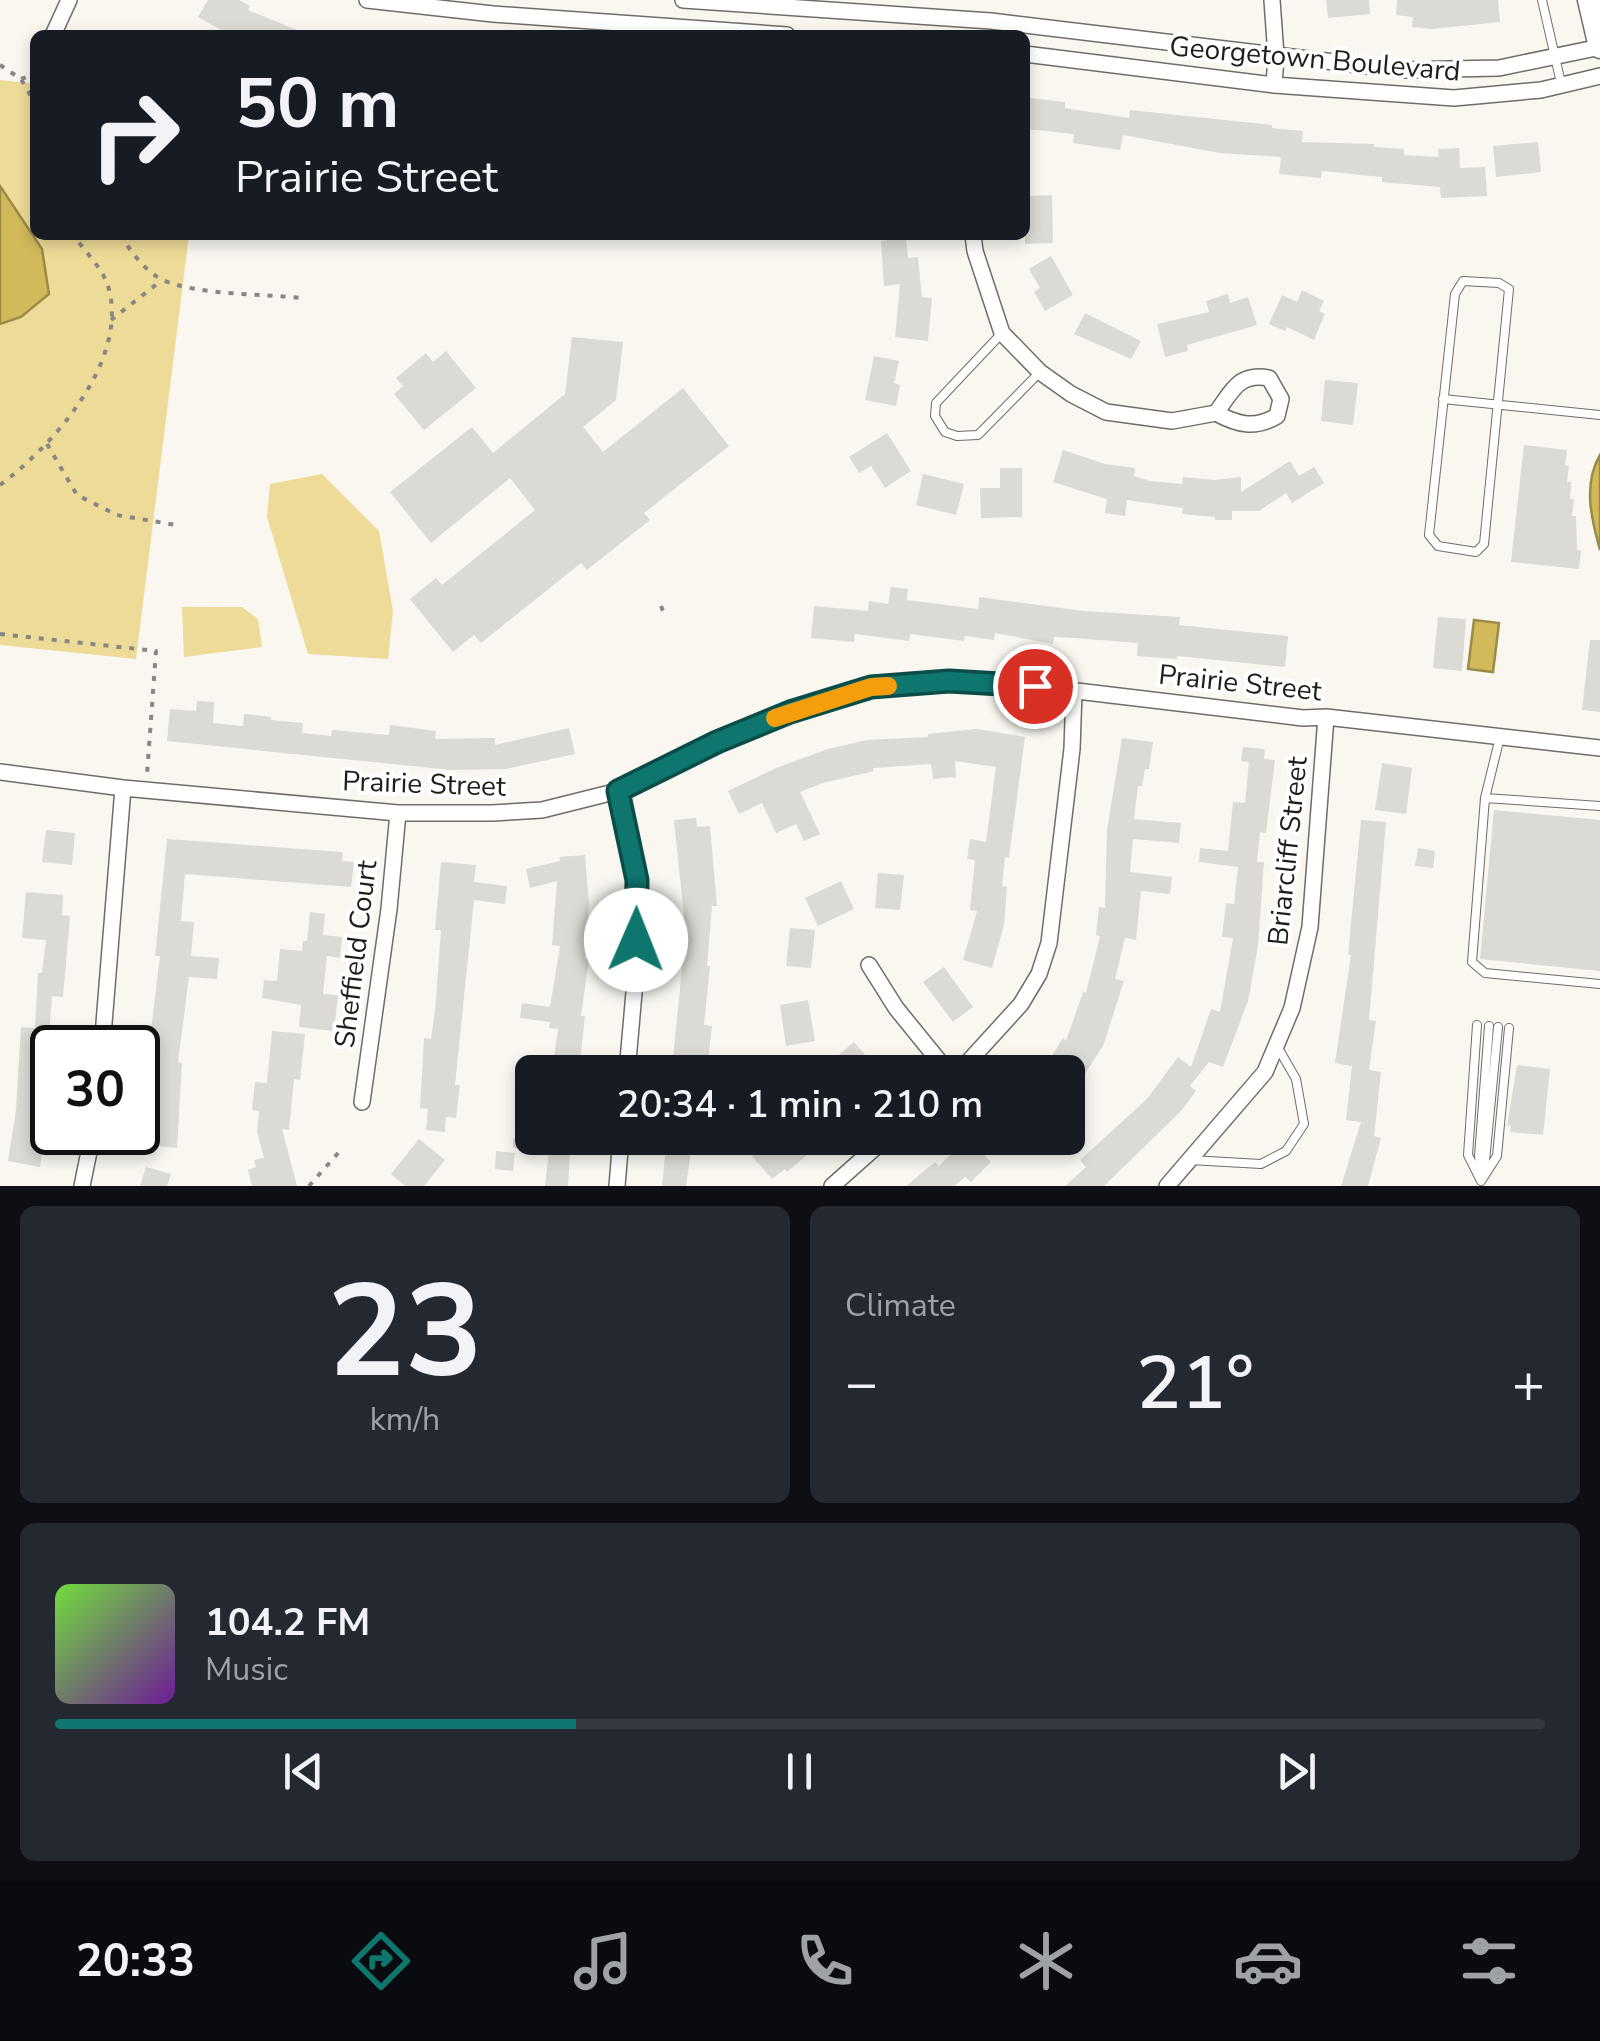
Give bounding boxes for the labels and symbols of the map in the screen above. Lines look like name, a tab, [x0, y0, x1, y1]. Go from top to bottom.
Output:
street label: Georgetown Boulevard	[1168, 27, 1462, 91]
pin	[993, 644, 1078, 729]
street label: Prairie Street	[1157, 656, 1324, 710]
street label: Briarcliff Street	[1259, 755, 1317, 947]
street label: Prairie Street	[342, 762, 507, 806]
street label: Sheffield Court	[326, 858, 386, 1050]
position arrow	[584, 888, 688, 992]
speed limit sign: 30	[30, 1025, 160, 1155]

